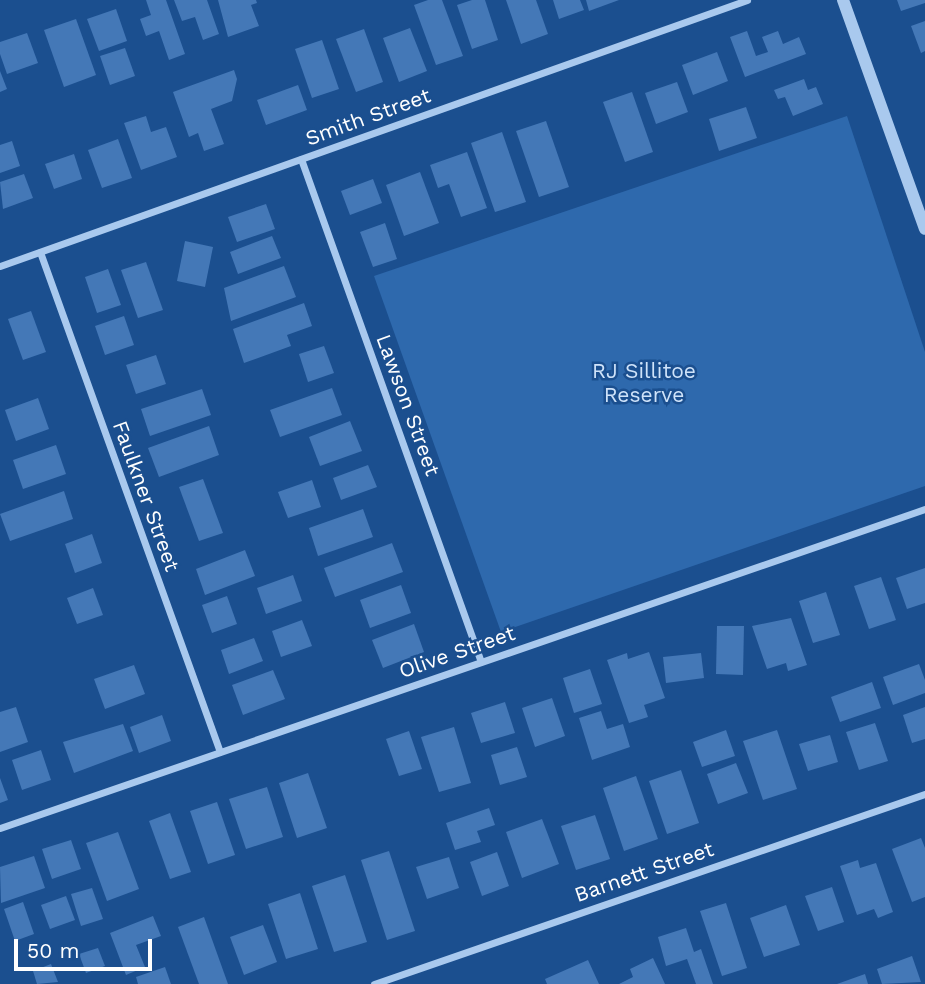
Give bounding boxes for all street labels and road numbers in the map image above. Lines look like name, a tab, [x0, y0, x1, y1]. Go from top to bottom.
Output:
street label: Smith Street	[302, 83, 434, 151]
street label: Lawson Street	[371, 331, 445, 479]
street label: Faulkner Street	[107, 417, 185, 575]
street label: Olive Street	[396, 620, 518, 684]
street label: Barnett Street	[571, 836, 717, 908]

